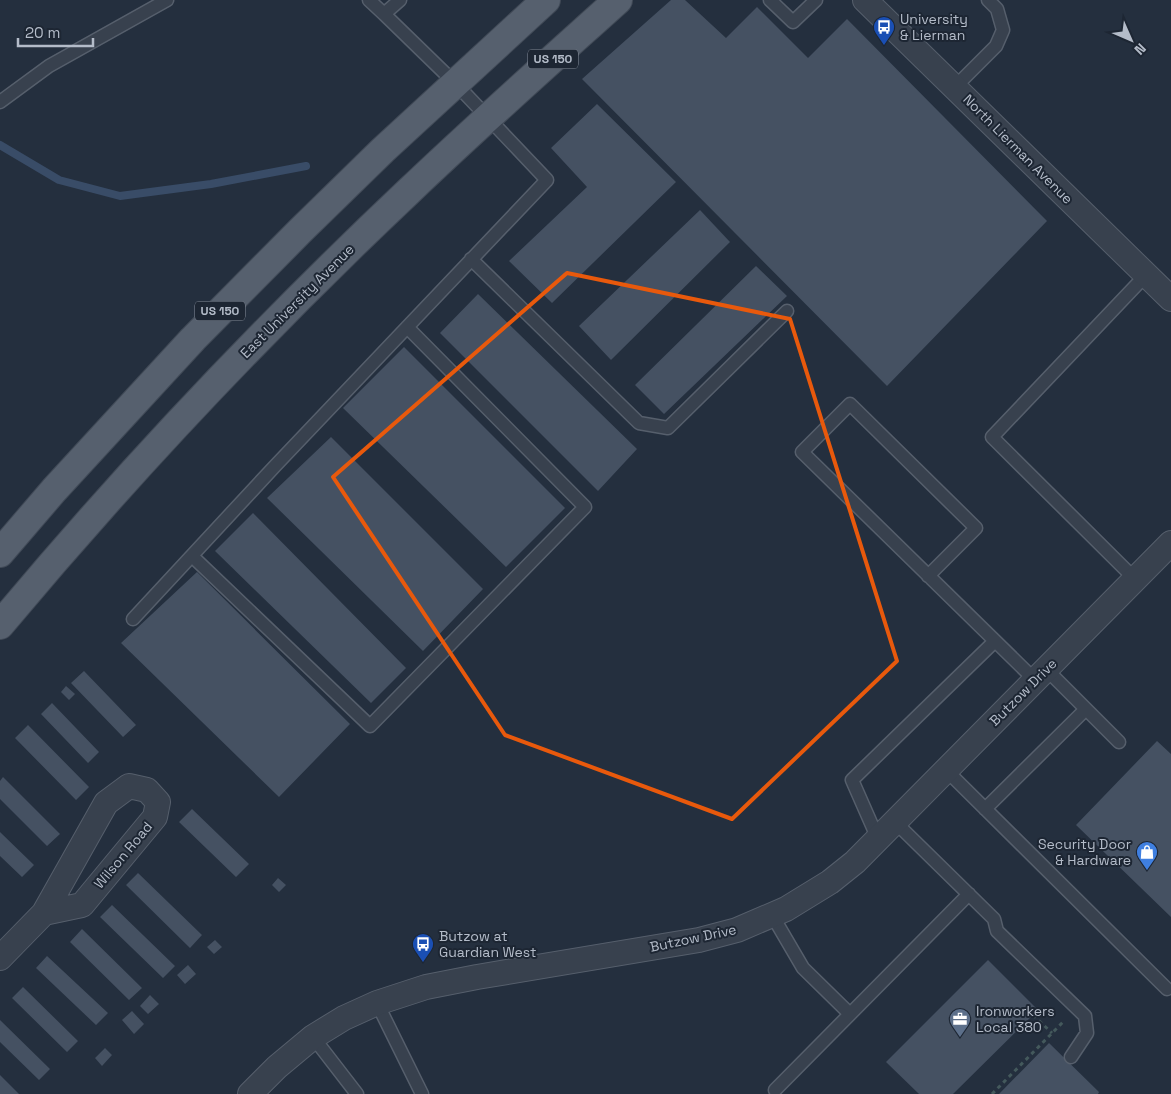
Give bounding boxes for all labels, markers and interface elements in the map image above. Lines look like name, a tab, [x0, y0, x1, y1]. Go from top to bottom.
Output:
place label: University & Lierman	[900, 10, 968, 44]
scale bar	[18, 15, 92, 47]
bus stop icon: University & Lierman	[872, 15, 896, 46]
north arrow	[1106, 15, 1156, 65]
text: 20 m	[25, 23, 60, 42]
text: N	[1131, 40, 1150, 59]
road number: US 150	[528, 50, 578, 68]
street label: North Lierman Avenue	[959, 90, 1077, 208]
street label: East University Avenue	[236, 240, 358, 362]
road number: US 150	[195, 302, 245, 321]
street label: Butzow Drive	[985, 654, 1061, 730]
street label: Wilson Road	[90, 818, 156, 892]
place label: Security Door & Hardware	[1038, 835, 1131, 869]
shop icon: Security Door & Hardware	[1135, 840, 1159, 871]
street label: Butzow Drive	[648, 920, 738, 956]
place label: Butzow at Guardian West	[439, 927, 536, 961]
bus stop icon: Butzow at Guardian West	[411, 932, 435, 963]
place label: Ironworkers Local 380	[976, 1002, 1055, 1036]
office icon: Ironworkers Local 380	[948, 1007, 972, 1038]

